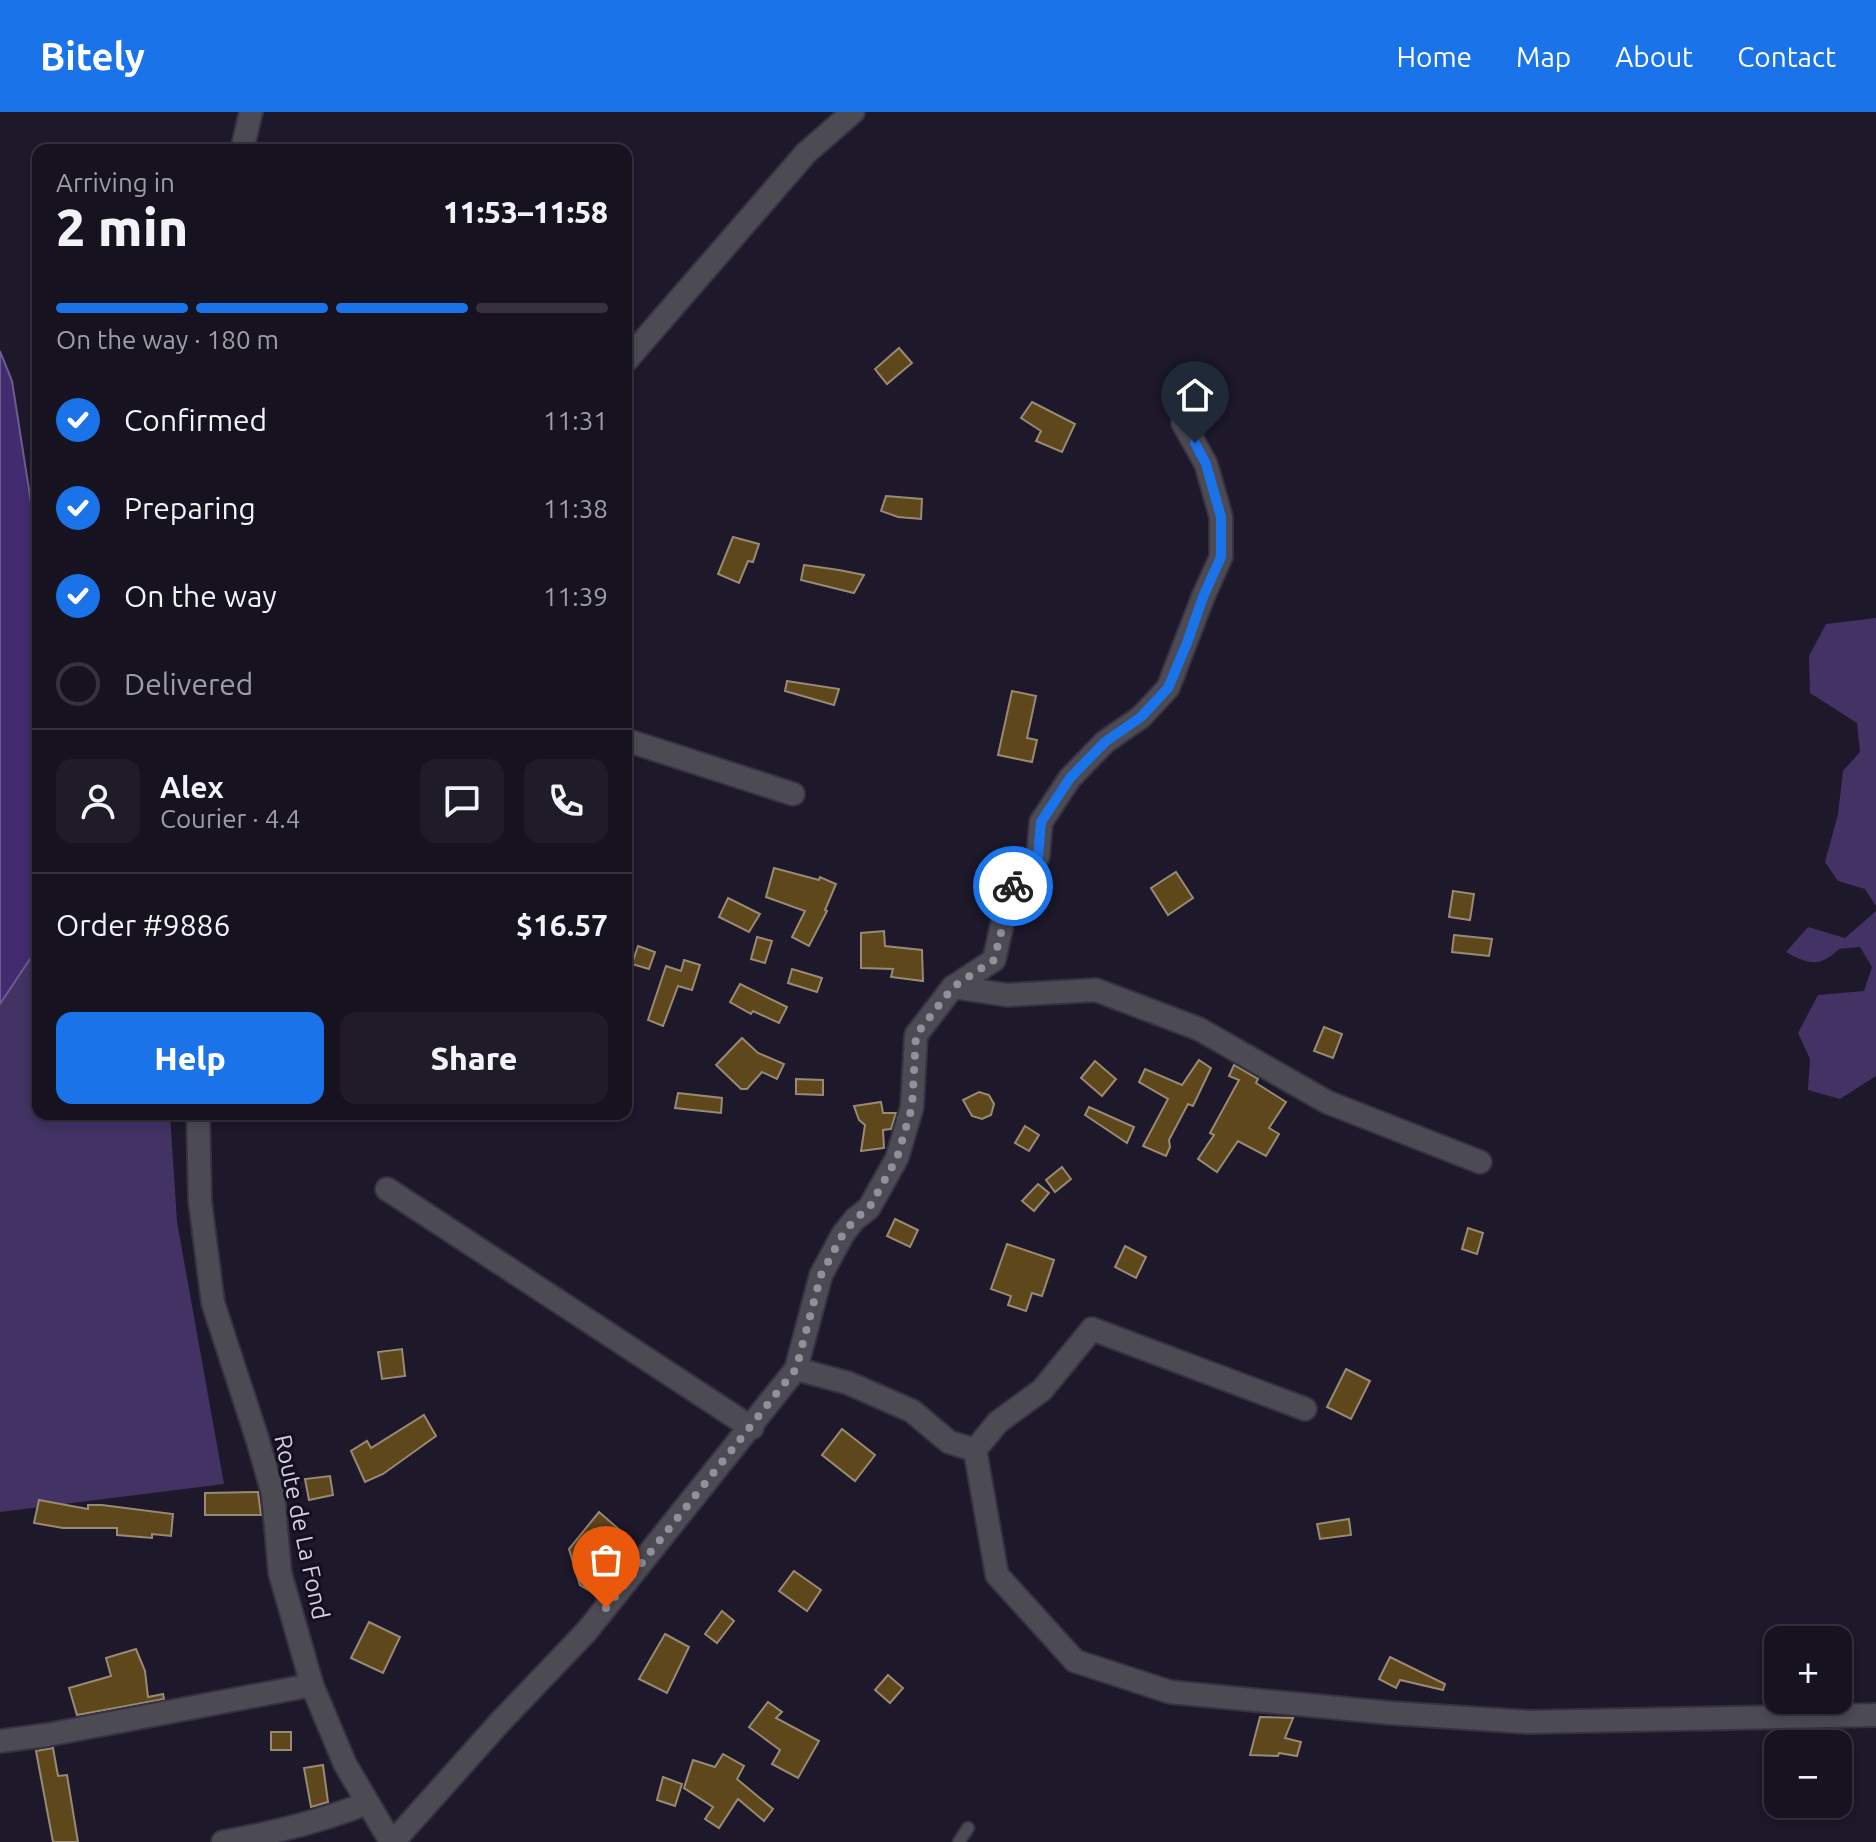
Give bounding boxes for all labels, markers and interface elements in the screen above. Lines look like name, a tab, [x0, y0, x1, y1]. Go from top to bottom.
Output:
text: Bitely	[40, 35, 145, 77]
text: Home	[1397, 41, 1472, 72]
text: Map	[1516, 41, 1571, 72]
text: About	[1615, 41, 1693, 72]
text: Contact	[1737, 41, 1836, 72]
text: Arriving in	[56, 168, 175, 197]
text: 11:53–11:58	[443, 195, 608, 229]
text: 2 min	[56, 198, 188, 256]
text: On the way · 180 m	[56, 325, 279, 354]
pin	[1161, 361, 1229, 443]
icon: home	[1173, 373, 1217, 417]
icon: check	[56, 398, 100, 442]
text: Confirmed	[124, 403, 267, 437]
text: 11:31	[543, 406, 608, 435]
icon: check	[56, 486, 100, 530]
text: Preparing	[124, 491, 256, 525]
text: 11:38	[543, 494, 608, 523]
icon: check	[56, 574, 100, 618]
text: On the way	[124, 579, 277, 613]
text: 11:39	[543, 582, 608, 611]
text: Delivered	[124, 667, 253, 701]
button: person	[56, 759, 140, 843]
button: chat	[420, 759, 504, 843]
button: phone	[524, 759, 608, 843]
text: Alex	[160, 770, 224, 804]
text: Courier · 4.4	[160, 804, 300, 833]
courier	[973, 846, 1053, 926]
icon: bike	[991, 864, 1035, 908]
text: Order #9886	[56, 908, 230, 942]
text: $16.57	[516, 908, 608, 942]
button: Help	[56, 1012, 324, 1104]
button: Share	[340, 1012, 608, 1104]
street label: Route de La Fond	[269, 1432, 335, 1622]
pin	[572, 1526, 640, 1608]
icon: bag	[584, 1538, 628, 1582]
map controls	[1764, 1626, 1852, 1818]
button: +	[1764, 1626, 1852, 1714]
button: −	[1764, 1730, 1852, 1818]

